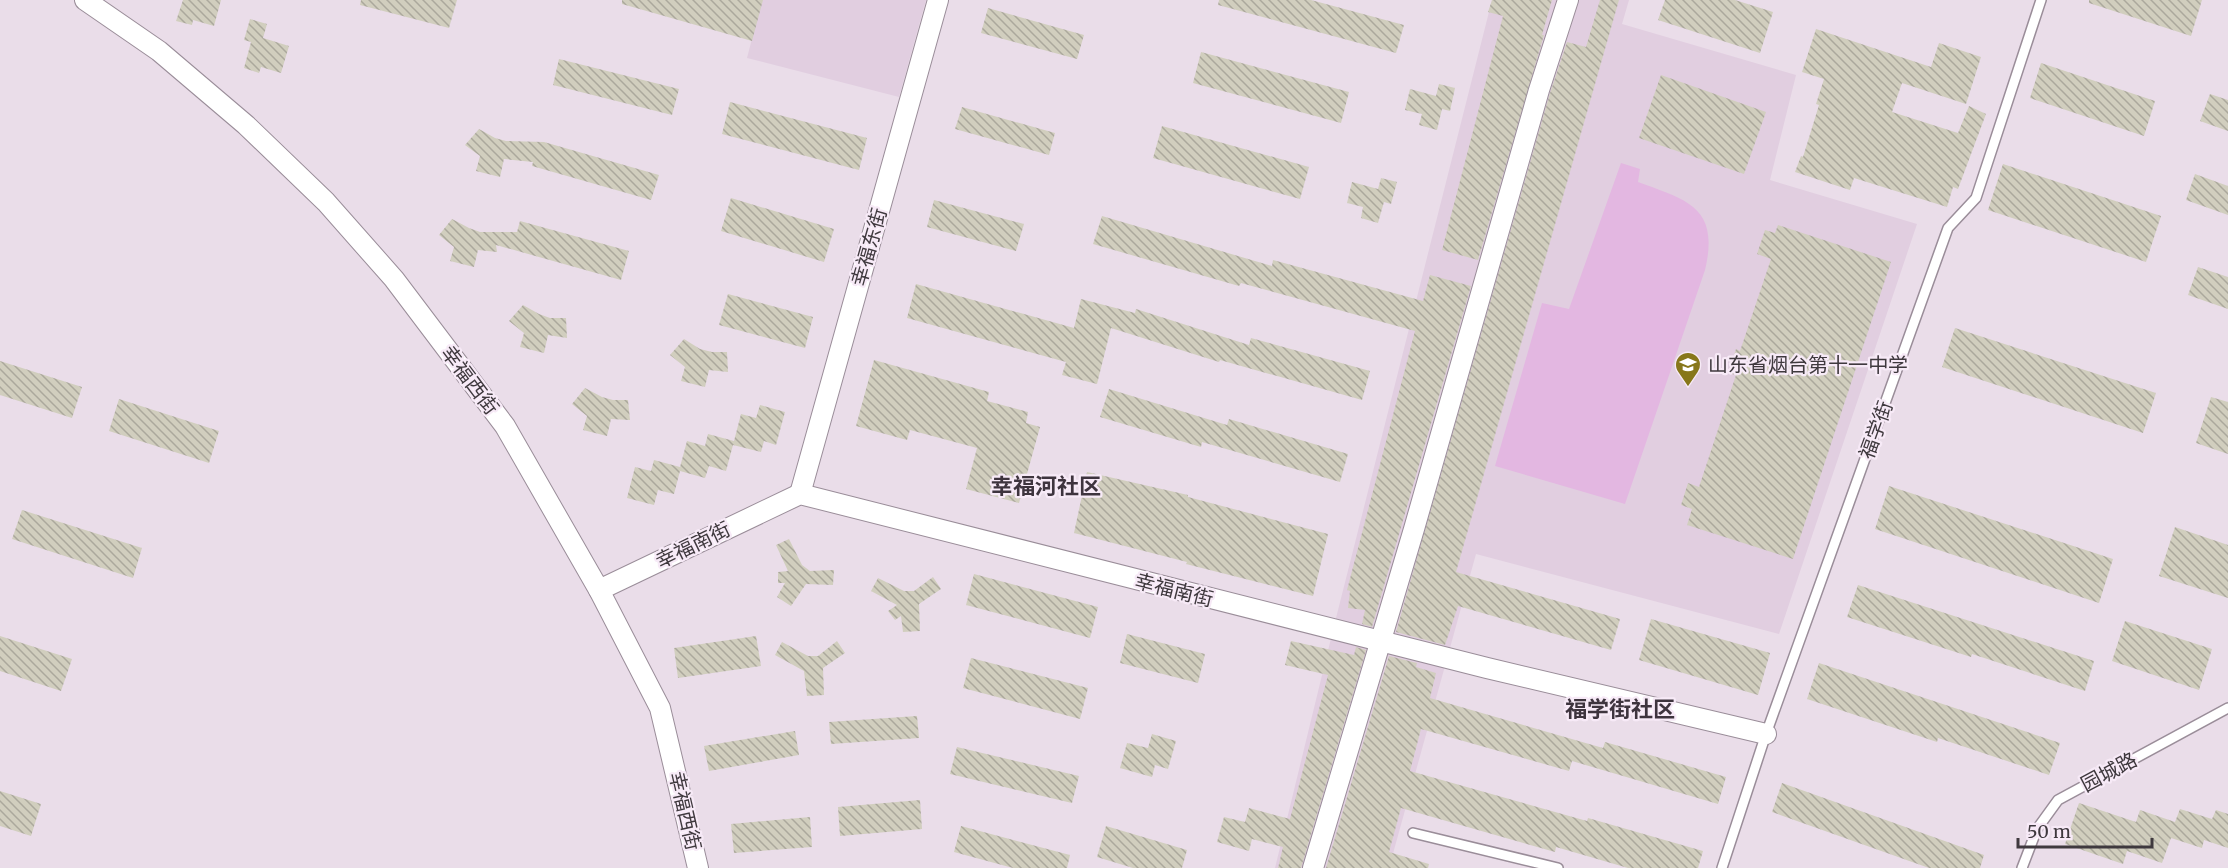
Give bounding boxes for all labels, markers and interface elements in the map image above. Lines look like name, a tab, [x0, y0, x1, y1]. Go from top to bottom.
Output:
street label: 幸福东街	[845, 205, 892, 289]
street label: 幸福西街	[436, 340, 504, 419]
school or university icon: 山东省烟台第十一中学	[1673, 350, 1703, 388]
place label: 山东省烟台第十一中学	[1708, 352, 1908, 377]
street label: 福学街	[1854, 397, 1898, 462]
district label: 幸福河社区	[991, 472, 1101, 500]
street label: 幸福南街	[651, 516, 734, 573]
street label: 幸福南街	[1132, 568, 1216, 611]
district label: 福学街社区	[1565, 695, 1675, 723]
street label: 园城路	[2076, 746, 2141, 797]
street label: 幸福西街	[664, 769, 707, 853]
scale bar	[2018, 811, 2152, 849]
text: 50 m	[2027, 820, 2071, 843]

